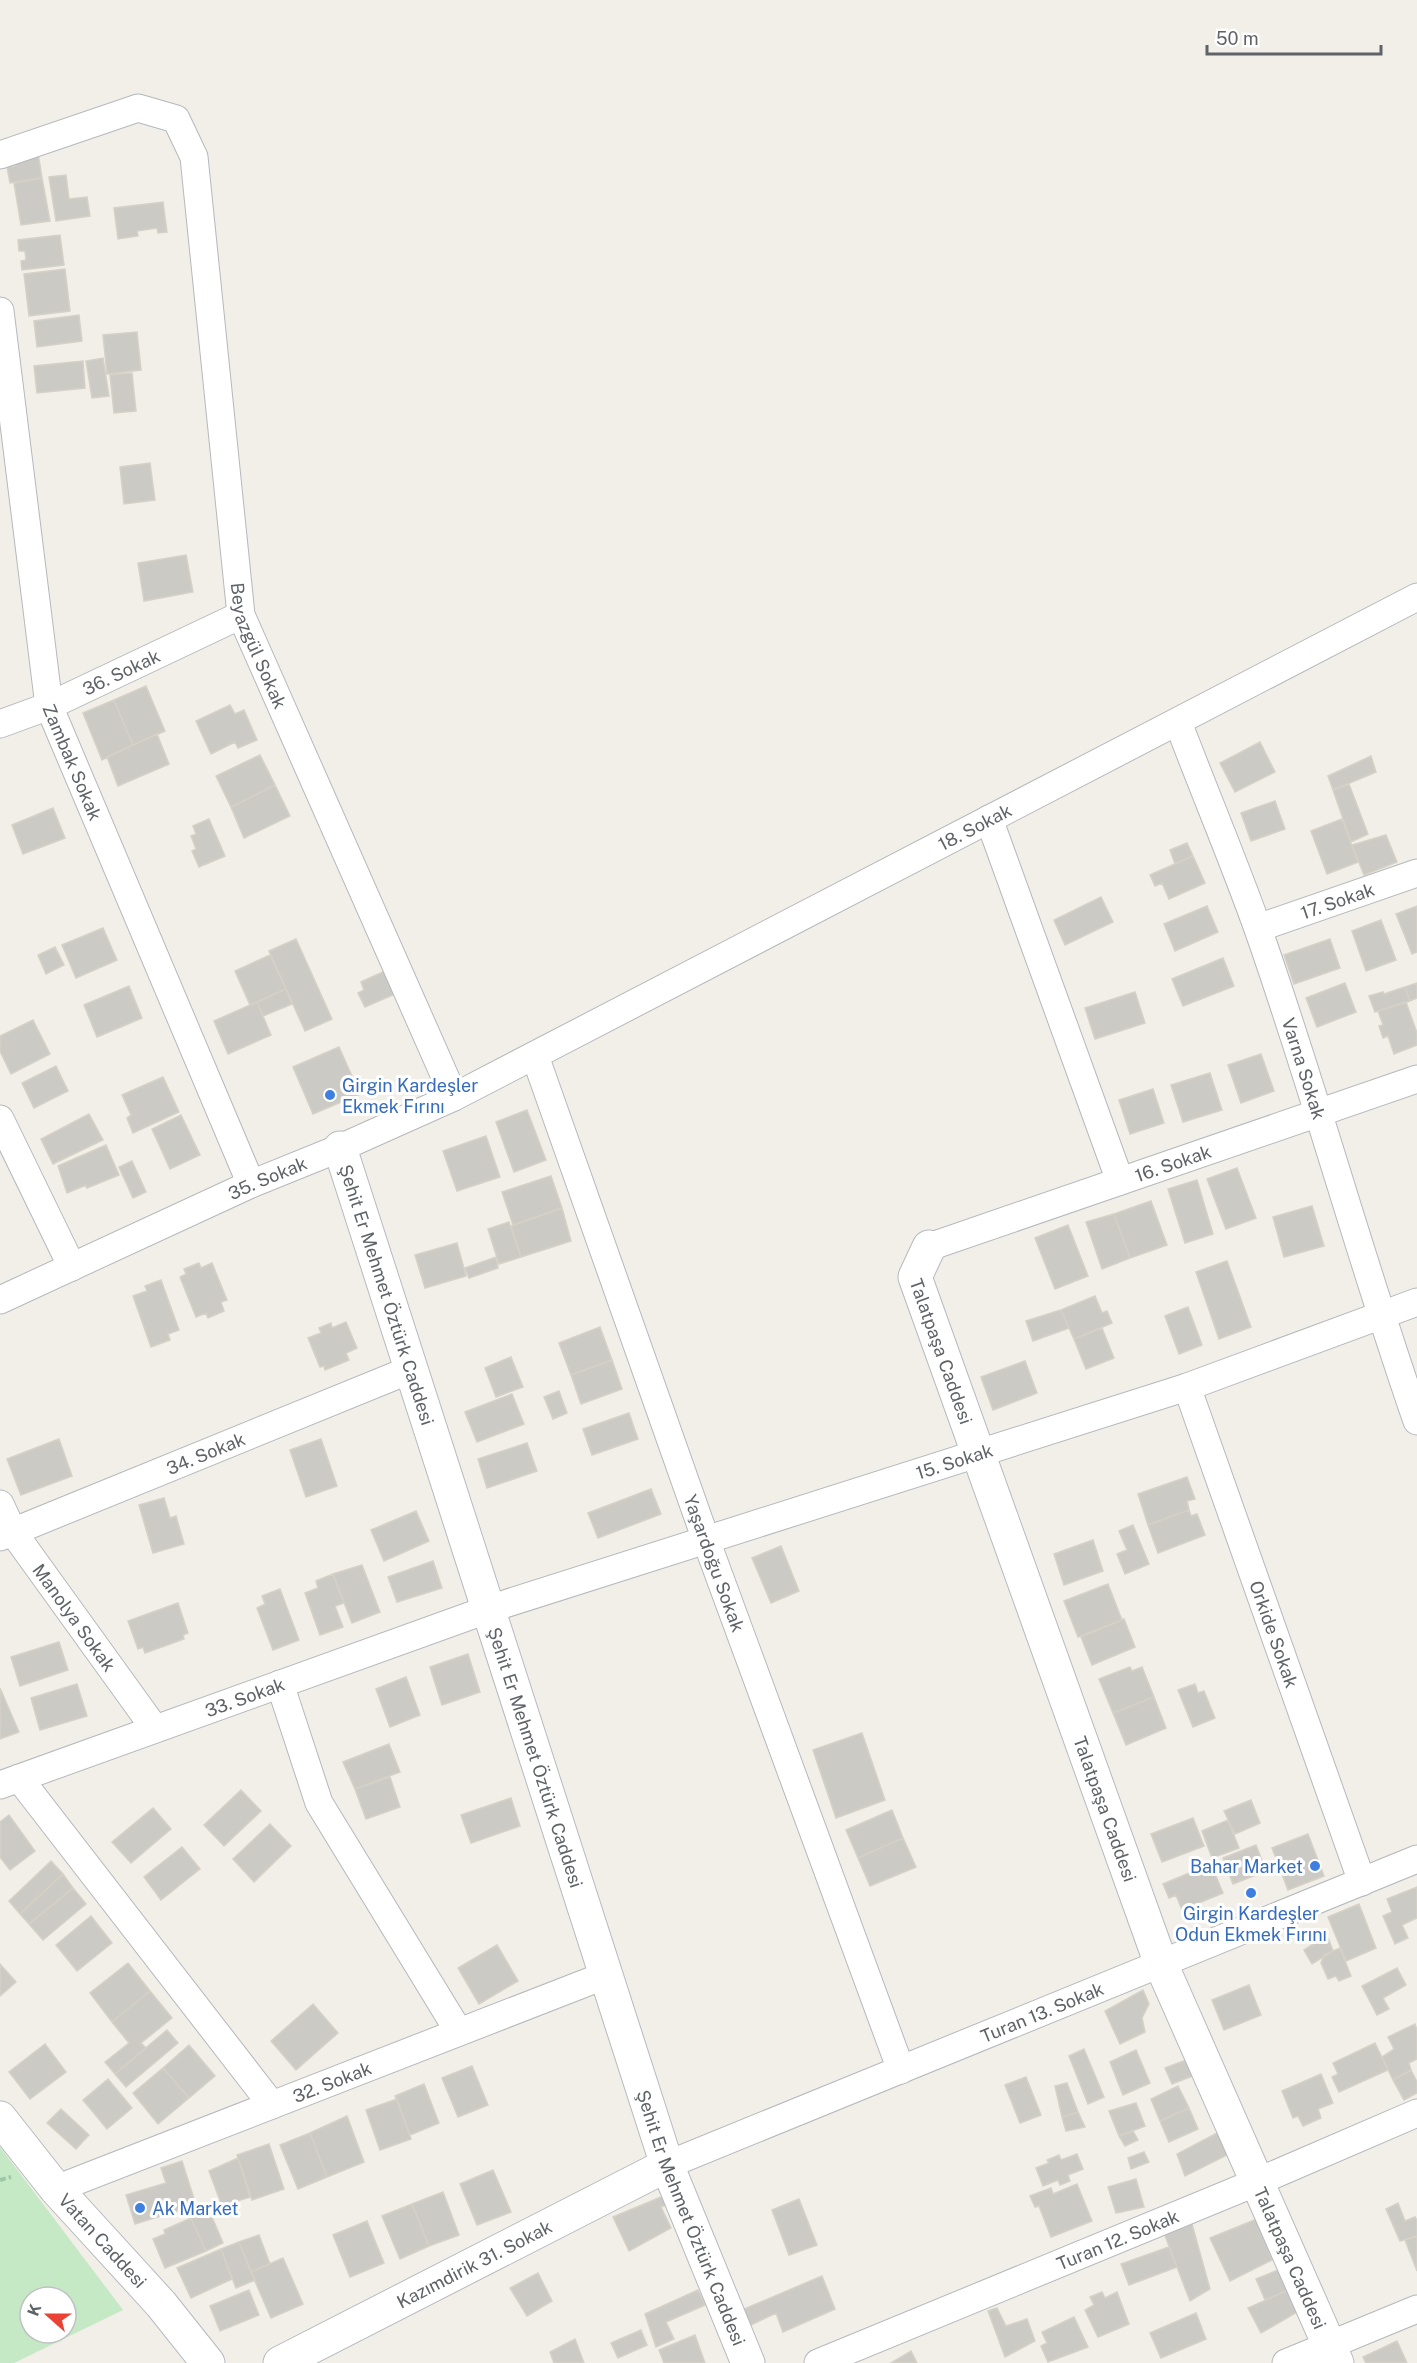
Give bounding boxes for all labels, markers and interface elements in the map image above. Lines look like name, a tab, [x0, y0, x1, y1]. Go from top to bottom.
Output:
scale bar	[1207, 18, 1381, 56]
text: 50 m	[1216, 28, 1259, 49]
street label: Beyazgül Sokak	[227, 581, 291, 712]
street label: 36. Sokak	[79, 645, 163, 699]
street label: Zambak Sokak	[39, 701, 107, 824]
street label: 18. Sokak	[934, 799, 1015, 854]
street label: 17. Sokak	[1298, 878, 1377, 923]
street label: Varna Sokak	[1278, 1015, 1330, 1122]
place label: Girgin Kardeşler Ekmek Fırını	[342, 1075, 478, 1117]
marker: Girgin Kardeşler Ekmek Fırını	[323, 1088, 337, 1102]
street label: 16. Sokak	[1132, 1140, 1214, 1186]
street label: 35. Sokak	[225, 1152, 310, 1204]
street label: Şehit Er Mehmet Öztürk Caddesi	[335, 1162, 439, 1428]
street label: Talatpaşa Caddesi	[906, 1276, 977, 1427]
street label: 34. Sokak	[163, 1428, 248, 1479]
street label: 15. Sokak	[913, 1439, 995, 1483]
street label: Yaşardoğu Sokak	[680, 1492, 749, 1635]
street label: Manolya Sokak	[29, 1559, 120, 1675]
street label: Orkide Sokak	[1246, 1578, 1303, 1690]
street label: Şehit Er Mehmet Öztürk Caddesi	[484, 1624, 588, 1890]
street label: 33. Sokak	[202, 1673, 287, 1721]
street label: Talatpaşa Caddesi	[1070, 1733, 1141, 1884]
place label: Bahar Market	[1190, 1856, 1303, 1877]
marker: Bahar Market	[1308, 1859, 1322, 1873]
marker: Girgin Kardeşler Odun Ekmek Fırını	[1244, 1886, 1258, 1900]
place label: Girgin Kardeşler Odun Ekmek Fırını	[1175, 1903, 1327, 1945]
street label: Turan 13. Sokak	[977, 1978, 1107, 2046]
street label: 32. Sokak	[290, 2057, 374, 2106]
street label: Şehit Er Mehmet Öztürk Caddesi	[633, 2087, 750, 2348]
street label: Talatpaşa Caddesi	[1250, 2184, 1331, 2332]
street label: Vatan Caddesi	[55, 2189, 151, 2292]
place label: Ak Market	[152, 2198, 239, 2219]
marker: Ak Market	[133, 2201, 147, 2215]
street label: Turan 12. Sokak	[1053, 2205, 1182, 2274]
street label: Kazımdirik 31. Sokak	[393, 2215, 555, 2312]
north arrow	[18, 2285, 78, 2345]
text: K	[24, 2301, 46, 2319]

